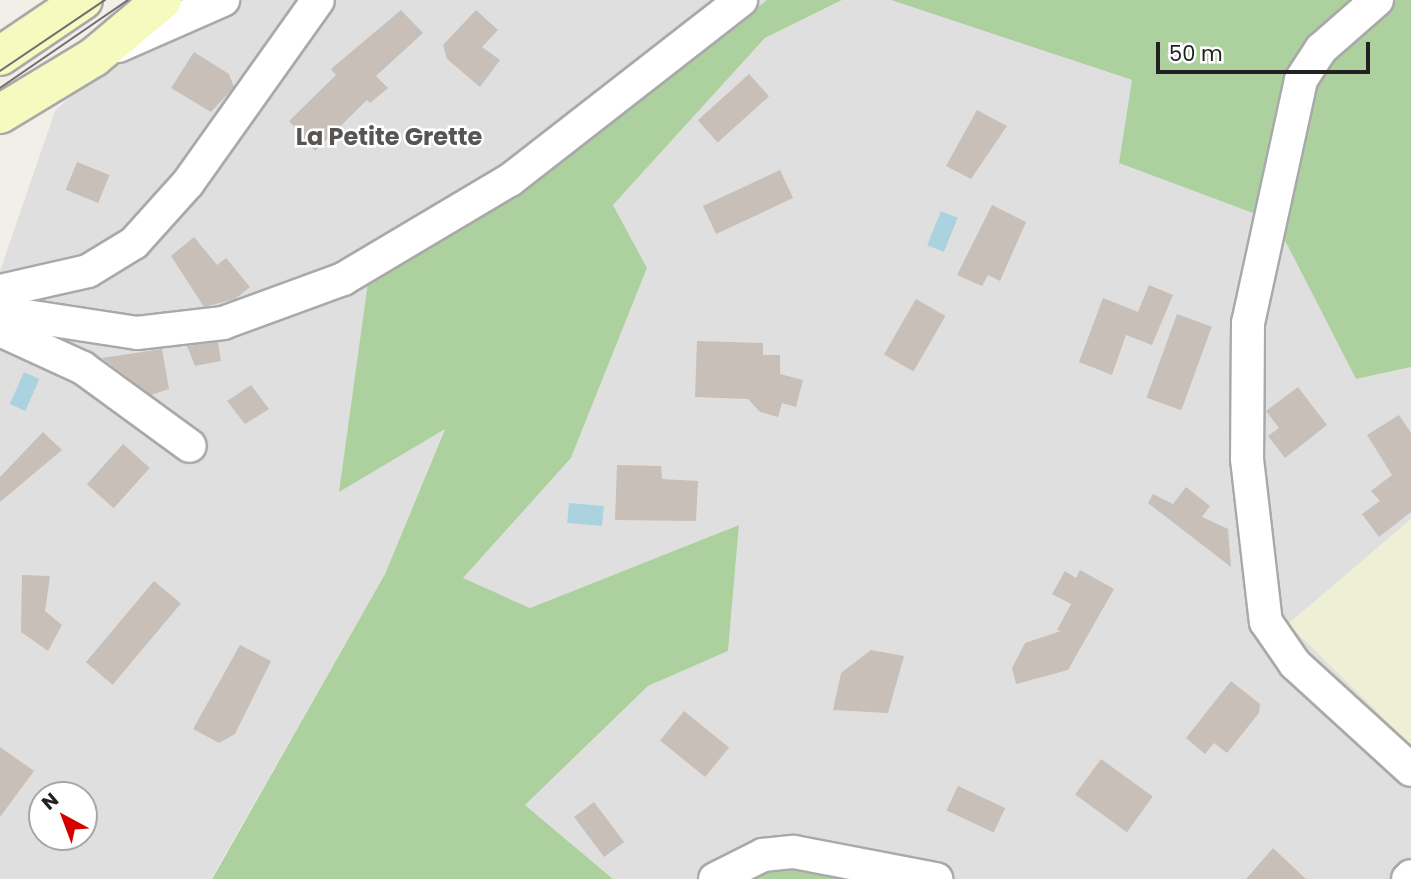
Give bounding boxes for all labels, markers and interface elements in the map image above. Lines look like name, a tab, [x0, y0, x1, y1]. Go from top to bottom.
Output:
scale bar	[1159, 28, 1372, 72]
text: 50 m	[1169, 39, 1223, 68]
district label: La Petite Grette	[296, 123, 482, 151]
north arrow	[28, 781, 98, 851]
text: N	[36, 786, 64, 816]

